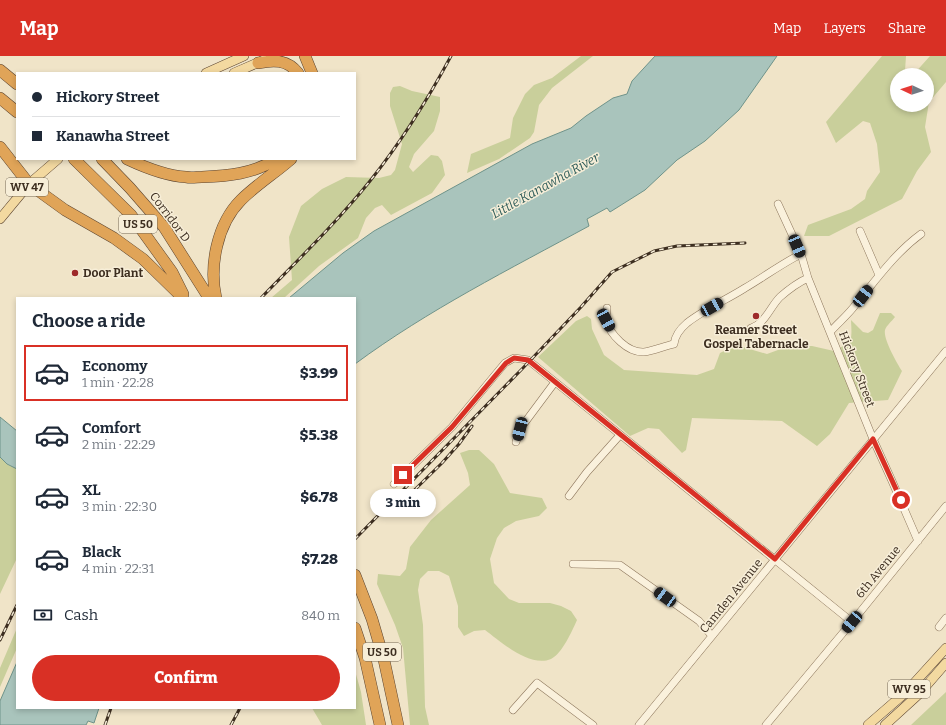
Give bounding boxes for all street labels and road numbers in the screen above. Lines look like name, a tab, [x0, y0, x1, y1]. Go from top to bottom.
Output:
road number: WV 47	[6, 178, 48, 196]
street label: Corridor D	[147, 189, 193, 245]
road number: US 50	[119, 215, 157, 233]
street label: Hickory Street	[836, 329, 878, 410]
street label: 6th Avenue	[853, 543, 903, 601]
street label: Camden Avenue	[697, 556, 765, 636]
road number: US 50	[363, 643, 401, 661]
road number: WV 95	[888, 680, 930, 698]

